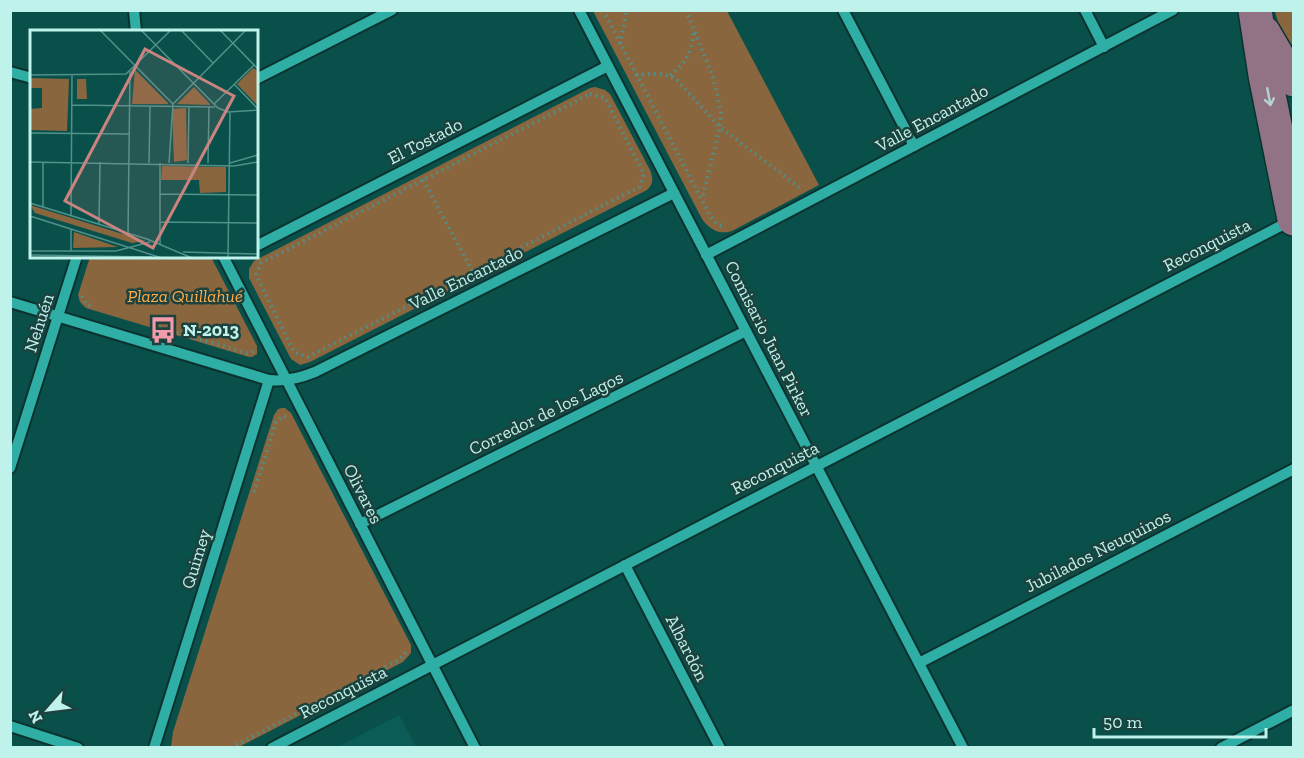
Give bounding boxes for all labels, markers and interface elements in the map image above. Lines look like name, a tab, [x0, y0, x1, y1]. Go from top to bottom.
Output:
inset map	[30, 30, 258, 258]
street label: Valle Encantado	[871, 79, 992, 157]
one-way arrow	[1264, 87, 1275, 107]
street label: El Tostado	[384, 113, 466, 169]
street label: Reconquista	[1160, 213, 1255, 276]
street label: Valle Encantado	[405, 241, 527, 316]
street label: Comisario Juan Pirker	[720, 257, 818, 421]
park label: Plaza Quillahué	[127, 285, 243, 307]
street label: Nehuén	[19, 290, 59, 355]
bus stop icon: N-2013	[148, 315, 178, 345]
place label: N-2013	[183, 319, 239, 341]
street label: Corredor de los Lagos	[465, 366, 627, 460]
street label: Reconquista	[728, 436, 823, 499]
street label: Olivares	[339, 460, 387, 528]
street label: Jubilados Neuquinos	[1021, 505, 1175, 597]
street label: Quimey	[177, 526, 216, 592]
street label: Albardón	[661, 611, 713, 686]
street label: Reconquista	[296, 660, 391, 723]
north arrow	[18, 680, 78, 740]
scale bar	[1094, 701, 1266, 739]
text: N	[24, 707, 46, 727]
text: 50 m	[1103, 711, 1143, 733]

